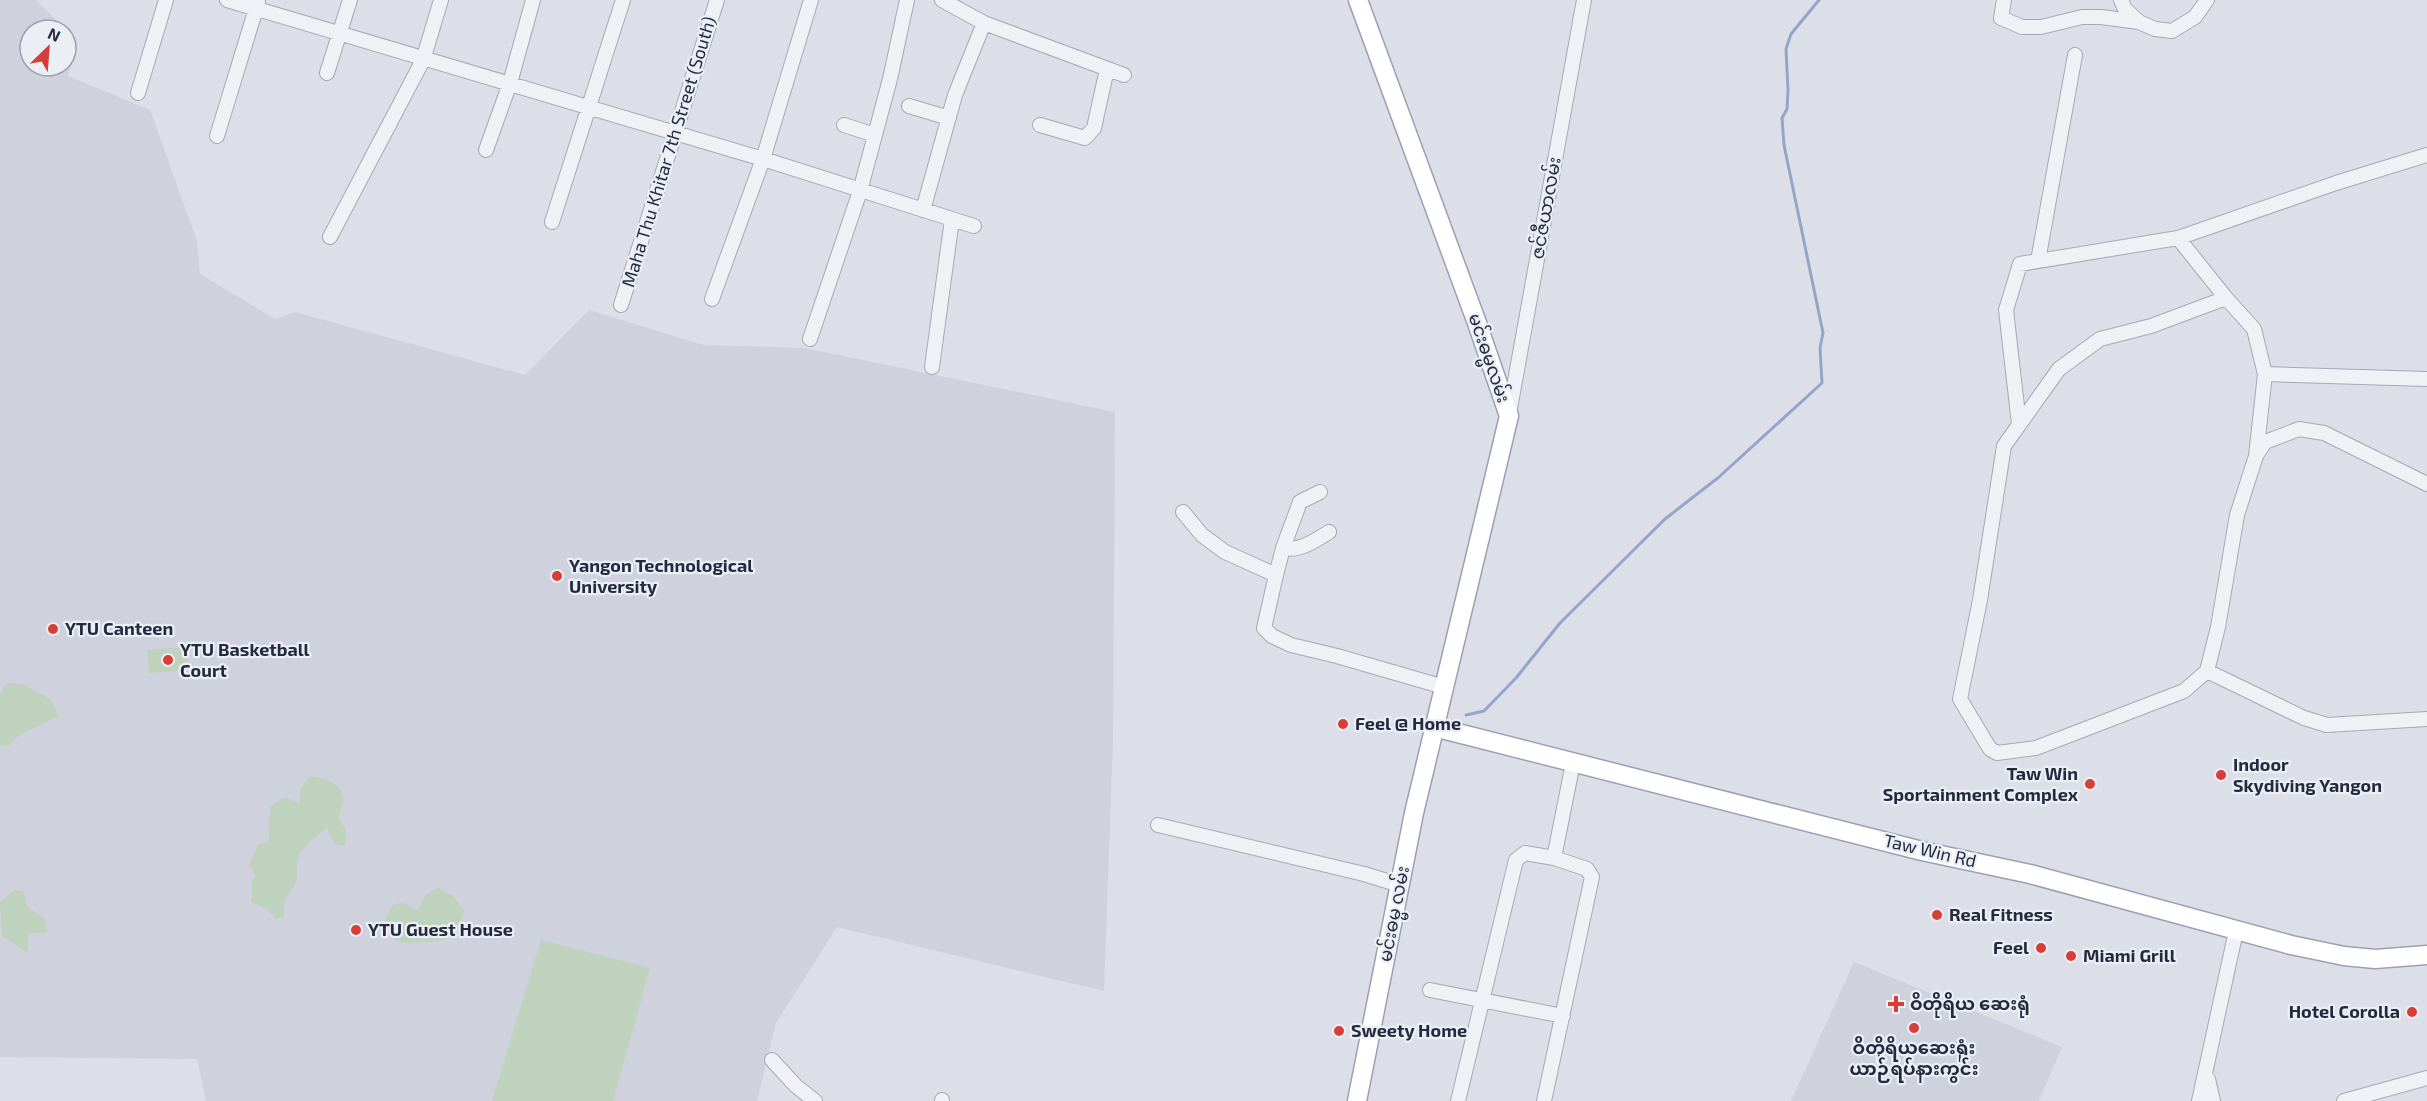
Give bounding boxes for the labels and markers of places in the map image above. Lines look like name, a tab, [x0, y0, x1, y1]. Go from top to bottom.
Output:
place label: Yangon Technological University	[569, 554, 753, 597]
marker: Yangon Technological University	[550, 569, 564, 583]
place label: YTU Canteen	[65, 617, 173, 639]
marker: YTU Canteen	[46, 622, 60, 636]
place label: YTU Basketball Court	[180, 638, 310, 681]
marker: YTU Basketball Court	[161, 653, 175, 667]
place label: Feel @ Home	[1355, 712, 1461, 734]
marker: Feel @ Home	[1336, 717, 1350, 731]
place label: Indoor Skydiving Yangon	[2233, 753, 2382, 796]
place label: Taw Win Sportainment Complex	[1883, 762, 2079, 805]
marker: Indoor Skydiving Yangon	[2214, 768, 2228, 782]
marker: Taw Win Sportainment Complex	[2083, 777, 2097, 791]
place label: Real Fitness	[1949, 903, 2053, 925]
marker: Real Fitness	[1930, 908, 1944, 922]
place label: YTU Guest House	[368, 918, 513, 940]
marker: YTU Guest House	[349, 923, 363, 937]
place label: Feel	[1993, 936, 2029, 958]
marker: Feel	[2034, 941, 2048, 955]
place label: Miami Grill	[2083, 944, 2176, 966]
marker: Miami Grill	[2064, 949, 2078, 963]
place label: ဝိတိုရိယ ဆေးရုံ	[1910, 992, 2030, 1018]
marker: ဝိတိုရိယ ဆေးရုံ	[1887, 995, 1905, 1013]
place label: Hotel Corolla	[2289, 1000, 2400, 1022]
marker: Hotel Corolla	[2405, 1005, 2419, 1019]
place label: Sweety Home	[1351, 1019, 1467, 1041]
marker: ဝိတိုရိယဆေးရုံး ယာဉ်ရပ်နားကွင်း	[1907, 1021, 1921, 1035]
marker: Sweety Home	[1332, 1024, 1346, 1038]
place label: ဝိတိုရိယဆေးရုံး ယာဉ်ရပ်နားကွင်း	[1849, 1036, 1979, 1083]

